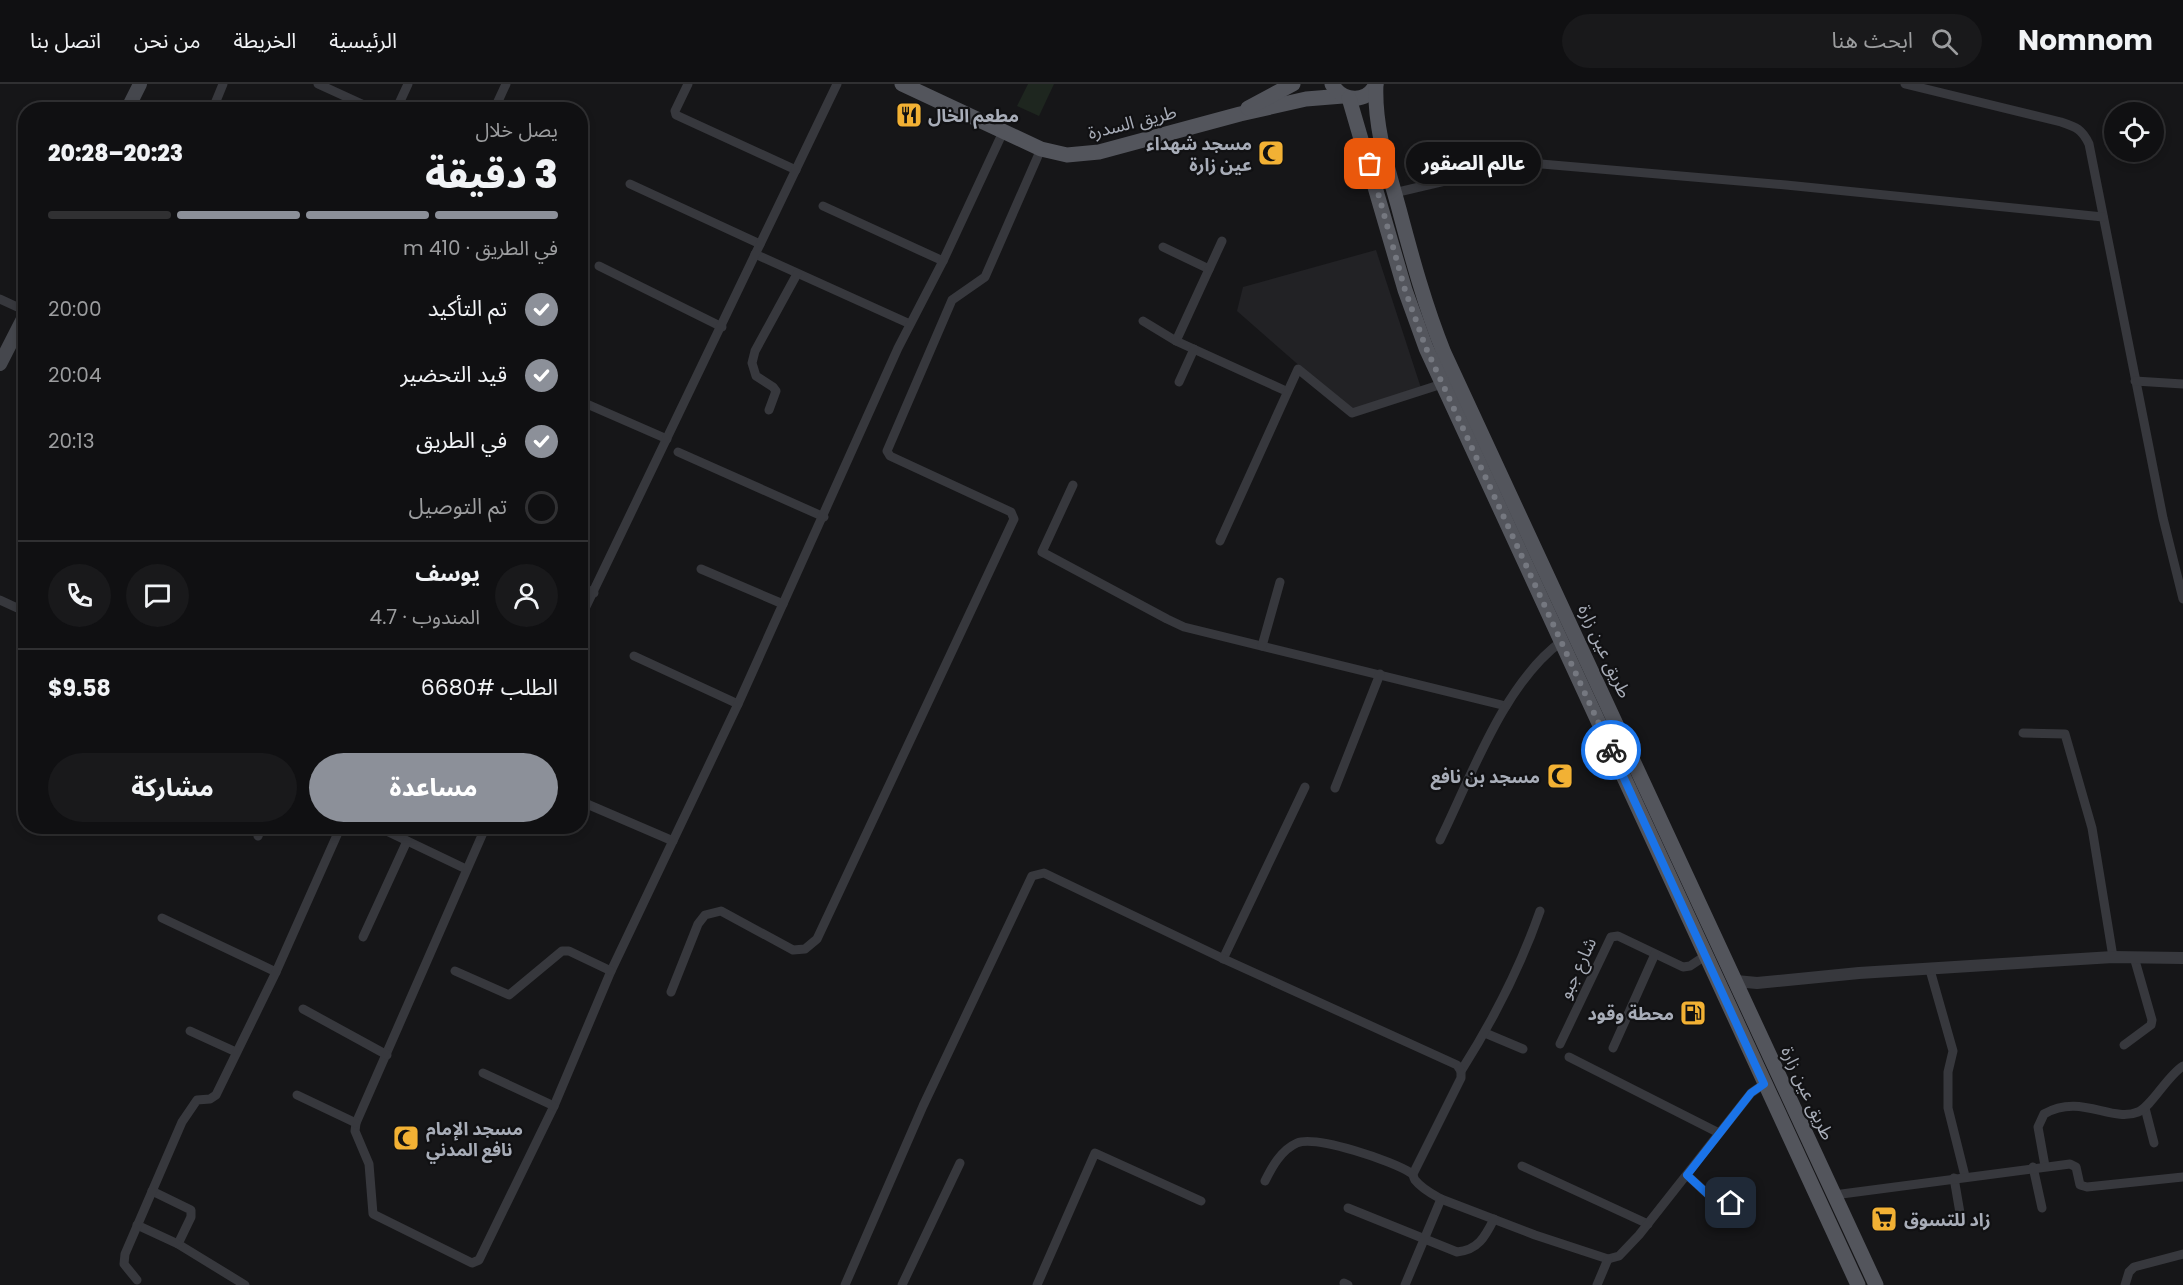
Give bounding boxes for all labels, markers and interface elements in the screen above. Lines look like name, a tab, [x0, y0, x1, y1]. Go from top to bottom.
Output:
search box	[1562, 14, 1982, 68]
text: Nomnom	[2018, 21, 2153, 60]
text: ابحث هنا	[1831, 25, 1913, 56]
icon: search	[1928, 25, 1961, 58]
text: اتصل بنا	[30, 26, 101, 55]
text: من نحن	[134, 26, 200, 55]
text: الخريطة	[233, 26, 296, 55]
text: الرئيسية	[329, 26, 397, 55]
street label: طريق السدرة	[1085, 99, 1179, 145]
restaurant icon: مطعم الخال	[894, 100, 924, 130]
map controls	[2104, 102, 2164, 162]
button: locate	[2104, 102, 2164, 162]
place label: مطعم الخال	[928, 103, 1019, 129]
text: يصل خلال	[475, 116, 558, 144]
place label: مسجد شهداء عين زارة	[1146, 131, 1252, 177]
text: 20:23–20:28	[48, 138, 183, 169]
mosque icon: مسجد شهداء عين زارة	[1256, 138, 1286, 168]
pin	[1344, 138, 1395, 189]
callout: عالم الصقور	[1406, 143, 1541, 185]
text: 3 دقيقة	[425, 147, 558, 202]
icon: bag	[1353, 147, 1386, 180]
text: عالم الصقور	[1421, 149, 1526, 177]
text: في الطريق · 410 m	[403, 234, 558, 262]
text: تم التأكيد	[428, 293, 507, 324]
icon: check	[525, 293, 558, 326]
text: 20:00	[48, 295, 101, 323]
text: قيد التحضير	[400, 359, 507, 390]
icon: check	[525, 359, 558, 392]
text: 20:04	[48, 361, 101, 389]
text: في الطريق	[416, 425, 507, 456]
icon: check	[525, 425, 558, 458]
text: 20:13	[48, 427, 95, 455]
text: تم التوصيل	[409, 491, 507, 522]
text: يوسف	[415, 558, 480, 589]
button: phone	[48, 564, 111, 627]
button: chat	[126, 564, 189, 627]
button: person	[495, 564, 558, 627]
street label: طريق عين زارة	[1572, 600, 1638, 702]
text: المندوب · 4.7	[370, 603, 480, 631]
text: الطلب #6680	[421, 672, 558, 703]
text: $9.58	[48, 673, 111, 704]
courier	[1581, 720, 1641, 780]
icon: bike	[1595, 734, 1628, 767]
button: مشاركة	[48, 753, 297, 822]
button: مساعدة	[309, 753, 558, 822]
mosque icon: مسجد بن نافع	[1545, 761, 1575, 791]
place label: مسجد بن نافع	[1431, 764, 1540, 790]
street label: شارع جبو	[1552, 933, 1604, 1004]
fuel station icon: محطة وقود	[1678, 998, 1708, 1028]
place label: محطة وقود	[1587, 1001, 1674, 1026]
street label: طريق عين زارة	[1775, 1042, 1841, 1144]
place label: مسجد الإمام نافع المدني	[426, 1116, 523, 1164]
mosque icon: مسجد الإمام نافع المدني	[391, 1123, 421, 1153]
pin	[1705, 1177, 1756, 1228]
icon: home	[1714, 1186, 1747, 1219]
supermarket icon: زاد للتسوق	[1869, 1204, 1899, 1234]
place label: زاد للتسوق	[1904, 1207, 1991, 1232]

